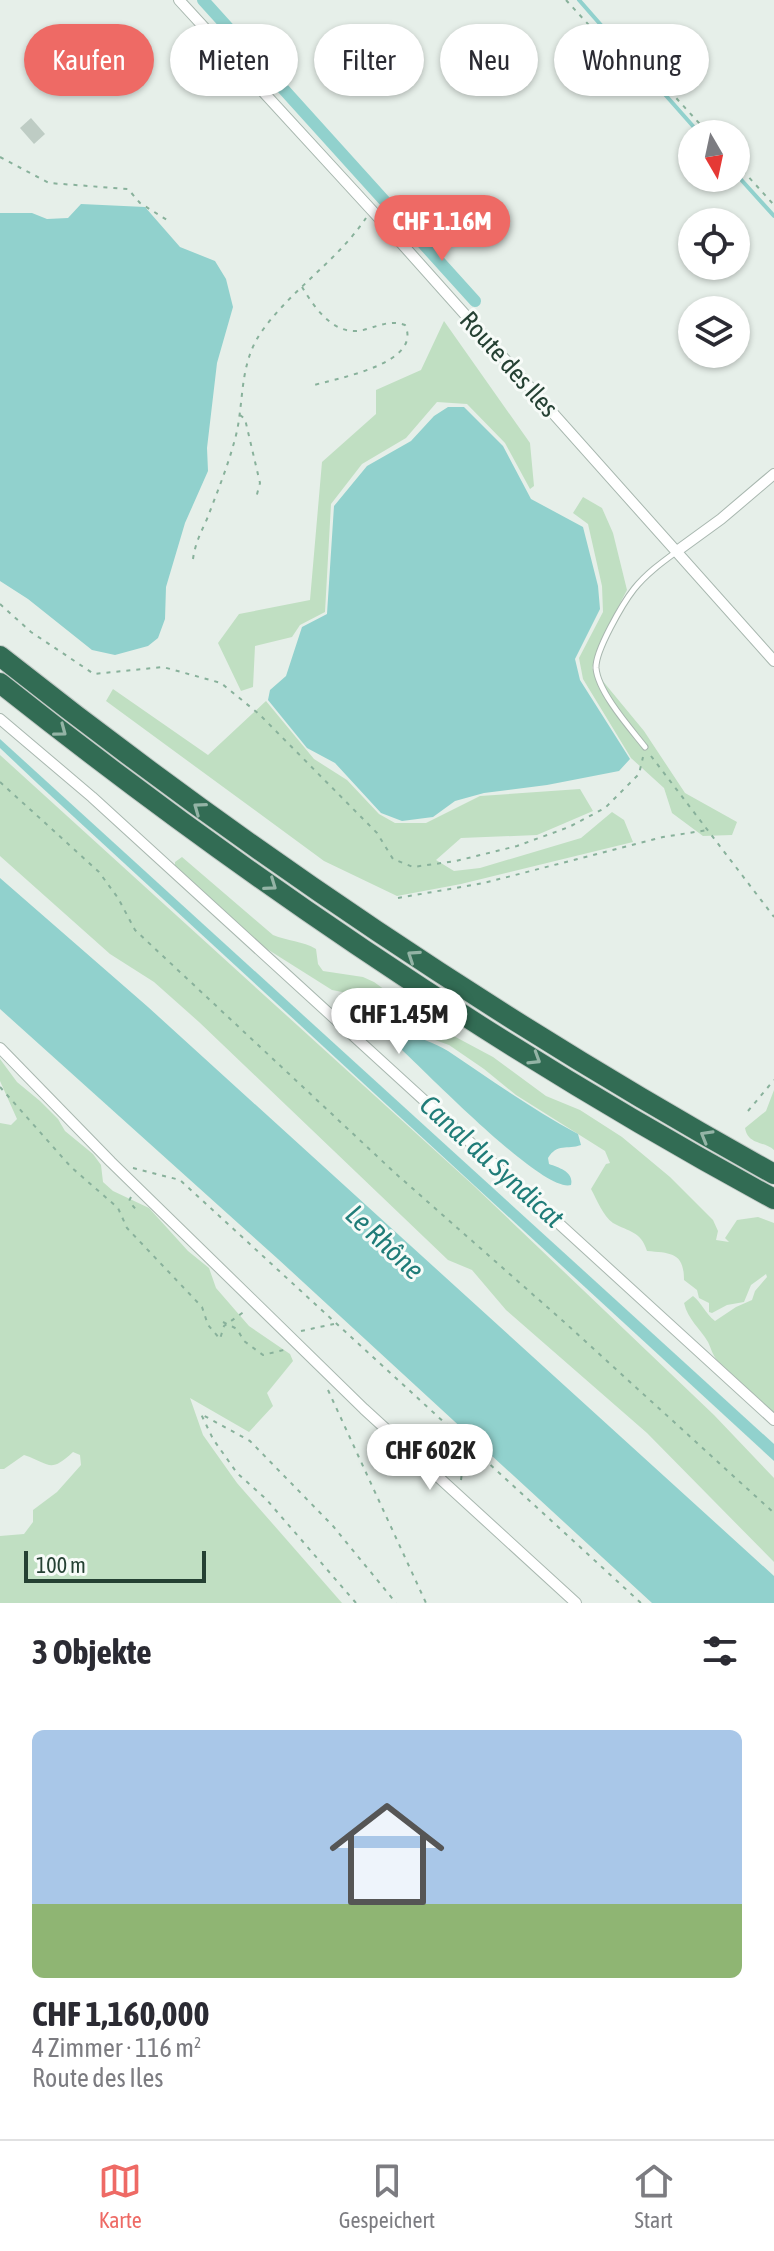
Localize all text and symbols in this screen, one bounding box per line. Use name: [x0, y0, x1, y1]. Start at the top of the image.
chip: Kaufen: [24, 24, 154, 96]
chip: Mieten: [170, 24, 298, 96]
chip: Filter: [314, 24, 424, 96]
chip: Neu: [440, 24, 538, 96]
chip: Wohnung: [554, 24, 709, 96]
north arrow: [678, 120, 750, 192]
map controls: [678, 120, 750, 368]
pin: CHF 1.16M: [350, 195, 534, 263]
text: CHF 1.16M: [392, 206, 492, 236]
button: locate: [678, 208, 750, 280]
button: layers: [678, 296, 750, 368]
street label: Route des Iles: [454, 305, 564, 423]
one-way arrow: [52, 722, 67, 736]
one-way arrow: [194, 803, 208, 818]
one-way arrow: [262, 875, 276, 890]
one-way arrow: [407, 951, 421, 966]
pin: CHF 1.45M: [307, 988, 491, 1056]
text: CHF 1.45M: [349, 999, 449, 1029]
one-way arrow: [526, 1049, 541, 1065]
water label: Canal du Syndicat: [414, 1088, 570, 1234]
one-way arrow: [700, 1130, 715, 1146]
water label: Le Rhône: [340, 1198, 430, 1286]
pin: CHF 602K: [347, 1424, 513, 1492]
text: CHF 602K: [385, 1435, 475, 1465]
scale bar: [24, 1547, 206, 1583]
text: 100 m: [36, 1552, 86, 1578]
icon: filters: [698, 1629, 742, 1673]
text: 3 Objekte: [32, 1632, 152, 1671]
icon: home: [315, 1782, 459, 1926]
text: CHF 1,160,000: [32, 1994, 209, 2033]
text: 4 Zimmer · 116 m²: [32, 2033, 201, 2063]
text: Route des Iles: [32, 2063, 163, 2093]
tab: Karte: [98, 2159, 142, 2233]
tab: Gespeichert: [339, 2159, 435, 2233]
tab: Start: [632, 2159, 676, 2233]

